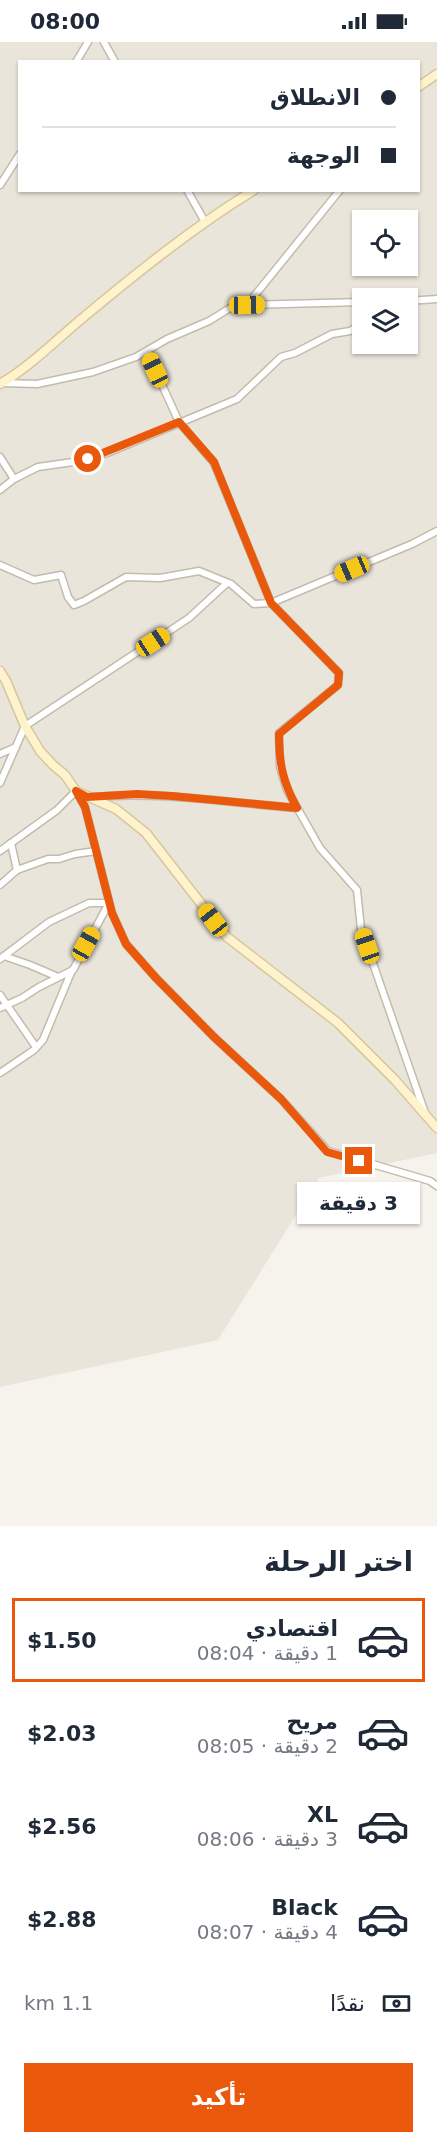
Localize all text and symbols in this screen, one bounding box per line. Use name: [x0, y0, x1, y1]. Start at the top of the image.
text: 08:00: [30, 9, 100, 34]
text: الانطلاق: [270, 85, 360, 110]
text: الوجهة: [287, 143, 360, 168]
map controls: [352, 210, 418, 354]
button: locate: [352, 210, 418, 276]
button: layers: [352, 288, 418, 354]
car: [229, 296, 265, 314]
car: [139, 350, 171, 390]
route start: [74, 445, 101, 472]
car: [332, 554, 372, 584]
car: [133, 625, 173, 659]
car: [195, 900, 231, 940]
car: [69, 924, 103, 964]
car: [353, 926, 381, 966]
route end: [345, 1147, 372, 1174]
callout: 3 دقيقة: [298, 1182, 421, 1224]
text: 3 دقيقة: [319, 1191, 398, 1215]
text: اختر الرحلة: [264, 1546, 413, 1577]
icon: car: [356, 1613, 410, 1667]
text: اقتصادي: [246, 1616, 338, 1641]
text: $1.50: [27, 1628, 97, 1653]
text: 1 دقيقة · 08:04: [197, 1641, 338, 1665]
icon: car: [356, 1706, 410, 1760]
text: مريح: [287, 1709, 338, 1734]
text: $2.03: [27, 1721, 97, 1746]
text: 2 دقيقة · 08:05: [197, 1734, 338, 1758]
icon: car: [356, 1799, 410, 1853]
text: XL: [307, 1802, 338, 1827]
text: $2.56: [27, 1814, 97, 1839]
text: 3 دقيقة · 08:06: [197, 1827, 338, 1851]
icon: car: [356, 1892, 410, 1946]
text: Black: [271, 1895, 338, 1920]
text: $2.88: [27, 1907, 97, 1932]
text: 4 دقيقة · 08:07: [197, 1920, 338, 1944]
icon: cash: [380, 1987, 413, 2020]
text: 1.1 km: [24, 1991, 93, 2015]
text: نقدًا: [330, 1991, 365, 2016]
button: تأكيد: [24, 2063, 413, 2132]

